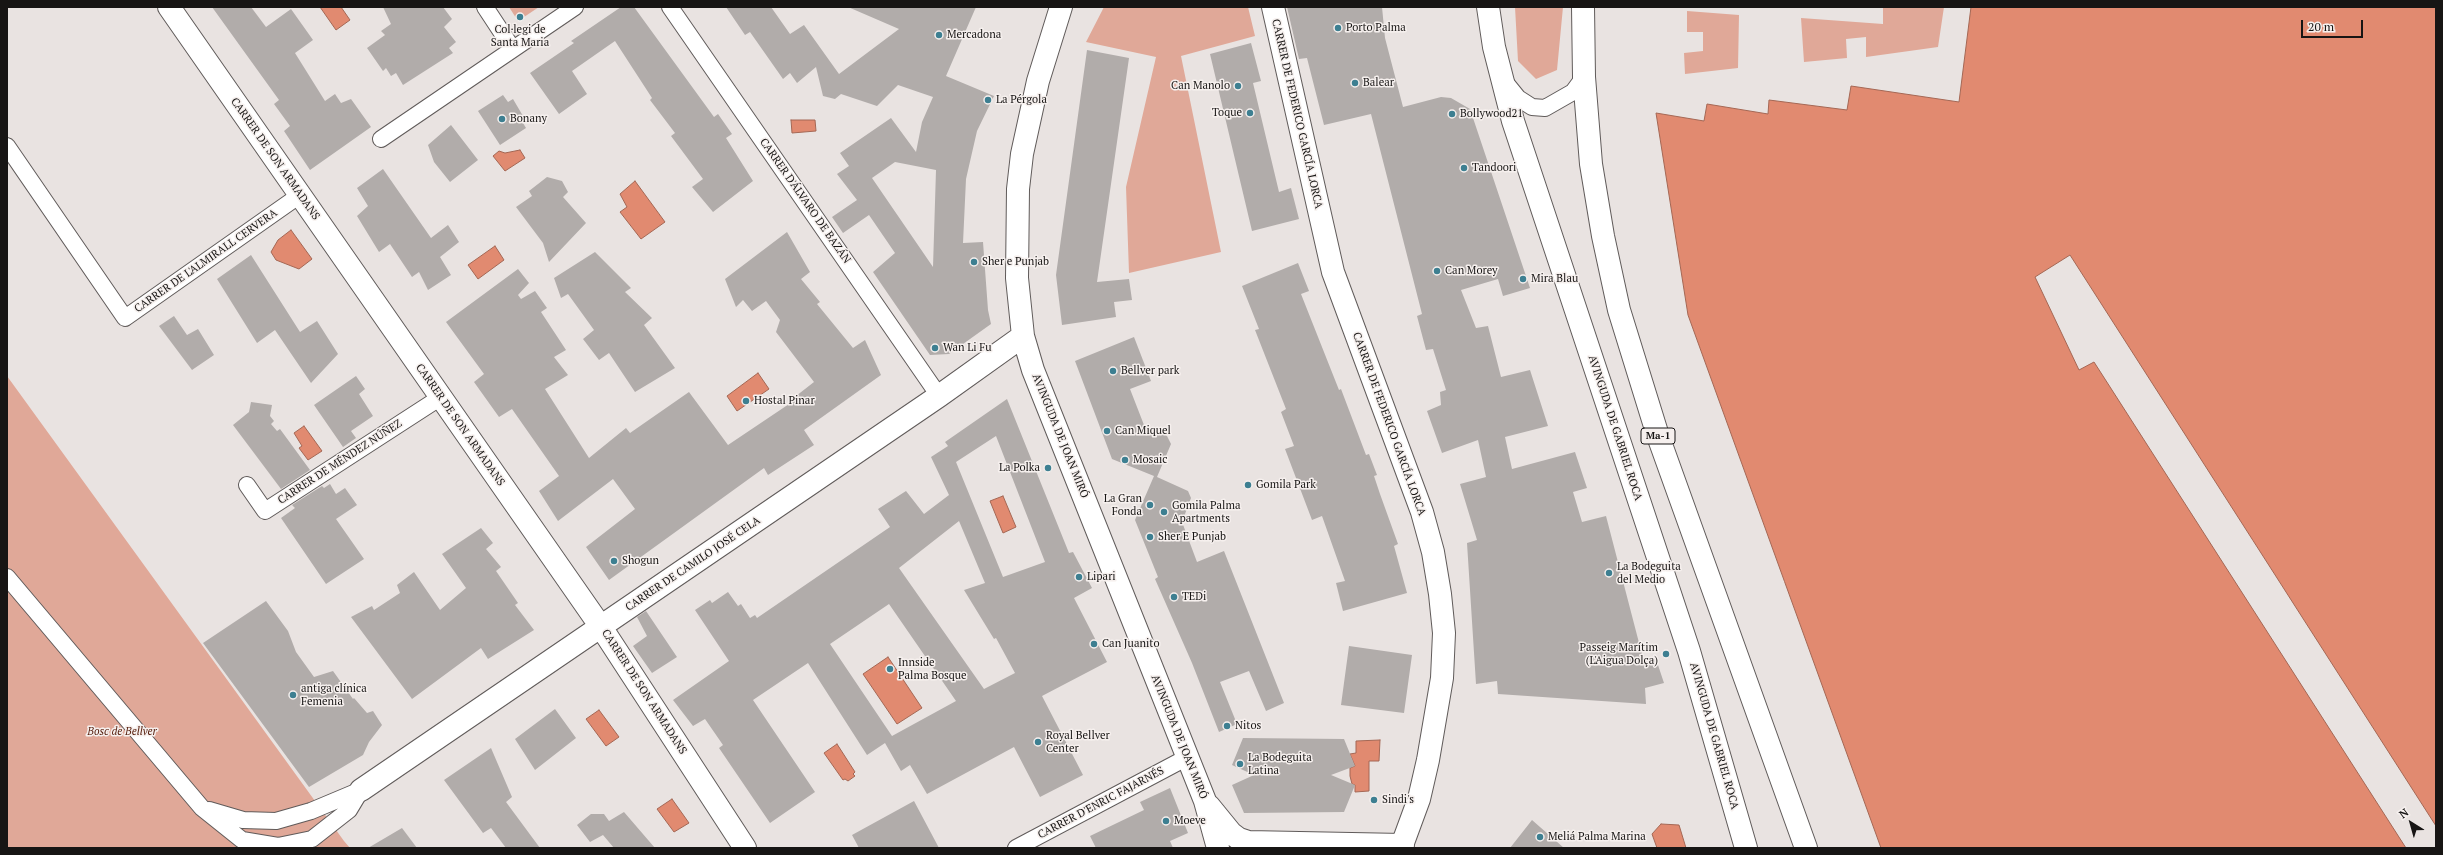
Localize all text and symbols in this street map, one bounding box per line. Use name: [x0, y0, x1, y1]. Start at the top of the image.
marker: Col·legi de Santa Maria: [515, 12, 525, 22]
scale bar: [2303, 12, 2365, 38]
street label: CARRER DE FEDERICO GARCÍA LORCA: [1269, 18, 1325, 210]
text: 20 m: [2308, 19, 2334, 34]
place label: Porto Palma: [1346, 21, 1406, 35]
place label: Col·legi de Santa Maria: [491, 23, 549, 49]
marker: Porto Palma: [1333, 23, 1343, 33]
place label: Mercadona: [947, 28, 1001, 42]
marker: Mercadona: [934, 30, 944, 40]
place label: Balear: [1363, 76, 1394, 90]
marker: Balear: [1350, 78, 1360, 88]
place label: Can Manolo: [1171, 79, 1230, 93]
marker: Can Manolo: [1233, 81, 1243, 91]
place label: La Pérgola: [996, 93, 1047, 107]
street label: CARRER DE SON ARMADANS: [228, 95, 322, 223]
marker: La Pérgola: [983, 95, 993, 105]
place label: Toque: [1212, 106, 1242, 120]
place label: Bollywood21: [1460, 107, 1523, 121]
marker: Toque: [1245, 108, 1255, 118]
marker: Bollywood21: [1447, 109, 1457, 119]
place label: Bonany: [510, 112, 547, 126]
marker: Bonany: [497, 114, 507, 124]
street label: CARRER D'ÁLVARO DE BAZÁN: [757, 136, 853, 266]
place label: Tandoori: [1472, 161, 1516, 175]
marker: Tandoori: [1459, 163, 1469, 173]
street label: CARRER DE L'ALMIRALL CERVERA: [132, 206, 280, 316]
place label: Sher e Punjab: [982, 255, 1049, 269]
marker: Sher e Punjab: [969, 257, 979, 267]
place label: Can Morey: [1445, 264, 1498, 278]
marker: Can Morey: [1432, 266, 1442, 276]
place label: Mira Blau: [1531, 272, 1578, 286]
marker: Mira Blau: [1518, 274, 1528, 284]
street label: CARRER DE FEDERICO GARCÍA LORCA: [1350, 331, 1428, 517]
place label: Wan Li Fu: [943, 341, 992, 355]
marker: Wan Li Fu: [930, 343, 940, 353]
street label: AVINGUDA DE GABRIEL ROCA: [1585, 354, 1645, 502]
street label: CARRER DE SON ARMADANS: [413, 361, 507, 489]
place label: Bellver park: [1121, 364, 1179, 378]
marker: Bellver park: [1108, 366, 1118, 376]
street label: AVINGUDA DE JOAN MIRÓ: [1029, 372, 1091, 500]
place label: Hostal Pinar: [754, 394, 815, 408]
marker: Hostal Pinar: [741, 396, 751, 406]
street label: CARRER DE MÉNDEZ NÚÑEZ: [275, 417, 405, 507]
place label: Can Miquel: [1115, 424, 1171, 438]
marker: Can Miquel: [1102, 426, 1112, 436]
road number: Ma-1: [1641, 428, 1675, 444]
place label: Mosaic: [1133, 453, 1167, 467]
marker: Mosaic: [1120, 455, 1130, 465]
place label: La Polka: [999, 461, 1040, 475]
marker: La Polka: [1043, 463, 1053, 473]
place label: Gomila Park: [1256, 478, 1316, 492]
marker: Gomila Park: [1243, 480, 1253, 490]
place label: La Gran Fonda: [1104, 492, 1142, 518]
place label: Gomila Palma Apartments: [1172, 499, 1240, 525]
marker: La Gran Fonda: [1145, 500, 1155, 510]
marker: Gomila Palma Apartments: [1159, 507, 1169, 517]
street label: CARRER DE CAMILO JOSÉ CELA: [623, 514, 763, 614]
place label: Sher E Punjab: [1158, 530, 1226, 544]
marker: Sher E Punjab: [1145, 532, 1155, 542]
place label: Shogun: [622, 554, 659, 568]
marker: Shogun: [609, 556, 619, 566]
place label: La Bodeguita del Medio: [1617, 560, 1681, 586]
marker: La Bodeguita del Medio: [1604, 568, 1614, 578]
place label: Lipari: [1087, 570, 1116, 584]
marker: Lipari: [1074, 572, 1084, 582]
place label: TEDi: [1182, 590, 1206, 604]
marker: TEDi: [1169, 592, 1179, 602]
street label: CARRER DE SON ARMADANS: [599, 627, 689, 757]
place label: Can Juanito: [1102, 637, 1159, 651]
marker: Can Juanito: [1089, 639, 1099, 649]
place label: Passeig Marítim (L'Aigua Dolça): [1580, 641, 1658, 667]
marker: Passeig Marítim (L'Aigua Dolça): [1661, 649, 1671, 659]
place label: Innside Palma Bosque: [898, 656, 967, 682]
street label: AVINGUDA DE GABRIEL ROCA: [1687, 661, 1741, 811]
marker: Innside Palma Bosque: [885, 664, 895, 674]
street label: AVINGUDA DE JOAN MIRÓ: [1148, 673, 1210, 801]
place label: antiga clínica Femenia: [301, 682, 367, 708]
marker: antiga clínica Femenia: [288, 690, 298, 700]
place label: Nitos: [1235, 719, 1261, 733]
marker: Nitos: [1222, 721, 1232, 731]
park label: Bosc de Bellver: [87, 725, 157, 739]
place label: Royal Bellver Center: [1046, 729, 1110, 755]
marker: Royal Bellver Center: [1033, 737, 1043, 747]
place label: La Bodeguita Latina: [1248, 751, 1312, 777]
marker: La Bodeguita Latina: [1235, 759, 1245, 769]
street label: CARRER D'ENRIC FAJARNÉS: [1036, 764, 1166, 842]
place label: Sindi's: [1382, 793, 1414, 807]
marker: Sindi's: [1369, 795, 1379, 805]
north arrow: [2391, 803, 2431, 843]
text: N: [2396, 805, 2411, 822]
place label: Moeve: [1174, 814, 1206, 828]
marker: Moeve: [1161, 816, 1171, 826]
place label: Meliá Palma Marina: [1548, 830, 1646, 844]
marker: Meliá Palma Marina: [1535, 832, 1545, 842]

